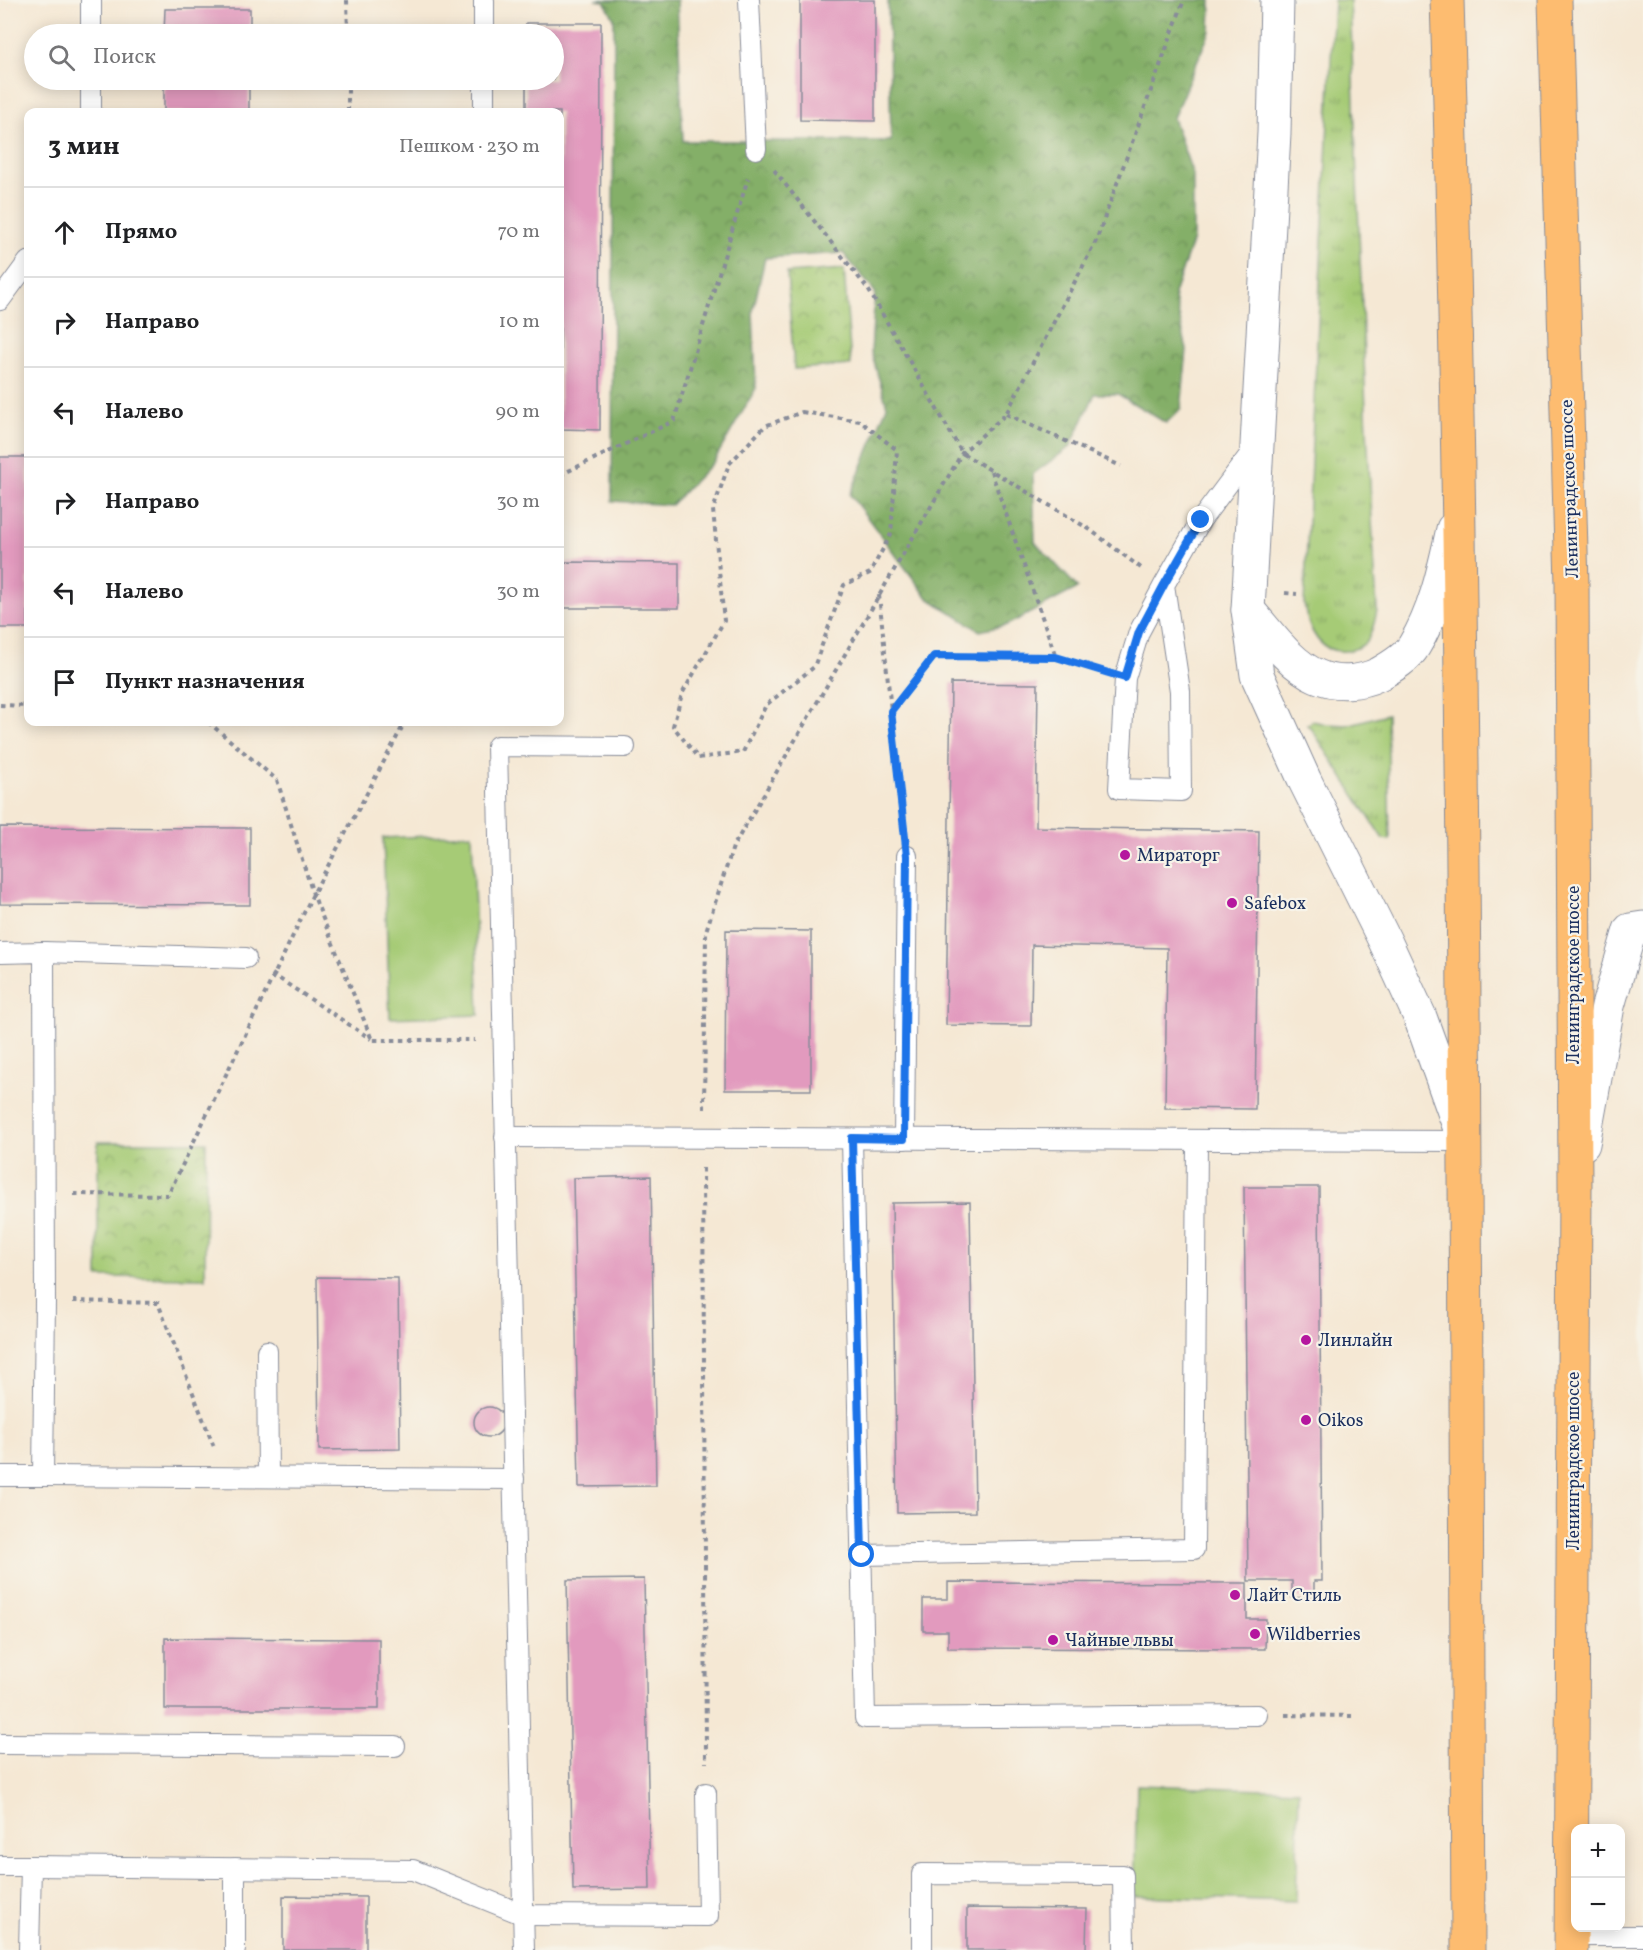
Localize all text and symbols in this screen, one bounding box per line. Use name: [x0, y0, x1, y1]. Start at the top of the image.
search box: [24, 24, 564, 90]
icon: search: [45, 41, 78, 74]
text: Поиск: [93, 42, 156, 73]
text: 3 мин: [48, 129, 120, 165]
text: Пешком · 230 m: [399, 133, 540, 161]
icon: ahead: [48, 216, 81, 249]
text: Прямо: [105, 217, 177, 248]
text: 70 m: [497, 218, 540, 246]
icon: right: [48, 306, 81, 339]
text: Направо: [105, 307, 199, 338]
text: 10 m: [499, 308, 540, 336]
icon: left: [48, 396, 81, 429]
text: Налево: [105, 397, 184, 428]
text: 90 m: [496, 398, 540, 426]
street label: Ленинградское шоссе: [1555, 399, 1586, 579]
icon: right: [48, 486, 81, 519]
text: Направо: [105, 487, 199, 518]
text: 30 m: [496, 488, 540, 516]
route end: [1187, 506, 1213, 532]
icon: left: [48, 576, 81, 609]
text: Налево: [105, 577, 184, 608]
text: 30 m: [496, 578, 540, 606]
icon: arrive: [48, 666, 81, 699]
text: Пункт назначения: [105, 667, 305, 698]
place label: Мираторг: [1137, 844, 1220, 869]
marker: Мираторг: [1118, 848, 1132, 862]
street label: Ленинградское шоссе: [1562, 885, 1587, 1065]
place label: Safebox: [1244, 892, 1306, 917]
marker: Safebox: [1225, 896, 1239, 910]
place label: Линлайн: [1318, 1329, 1393, 1354]
marker: Линлайн: [1299, 1333, 1313, 1347]
street label: Ленинградское шоссе: [1562, 1371, 1587, 1551]
place label: Oikos: [1318, 1409, 1363, 1434]
marker: Oikos: [1299, 1413, 1313, 1427]
route start: [848, 1541, 874, 1567]
place label: Лайт Стиль: [1247, 1584, 1342, 1609]
marker: Лайт Стиль: [1228, 1588, 1242, 1602]
place label: Wildberries: [1267, 1623, 1361, 1648]
marker: Wildberries: [1248, 1627, 1262, 1641]
place label: Чайные львы: [1065, 1629, 1174, 1654]
marker: Чайные львы: [1046, 1633, 1060, 1647]
map controls: [1571, 1824, 1625, 1932]
button: +: [1571, 1824, 1625, 1878]
button: −: [1571, 1878, 1625, 1932]

